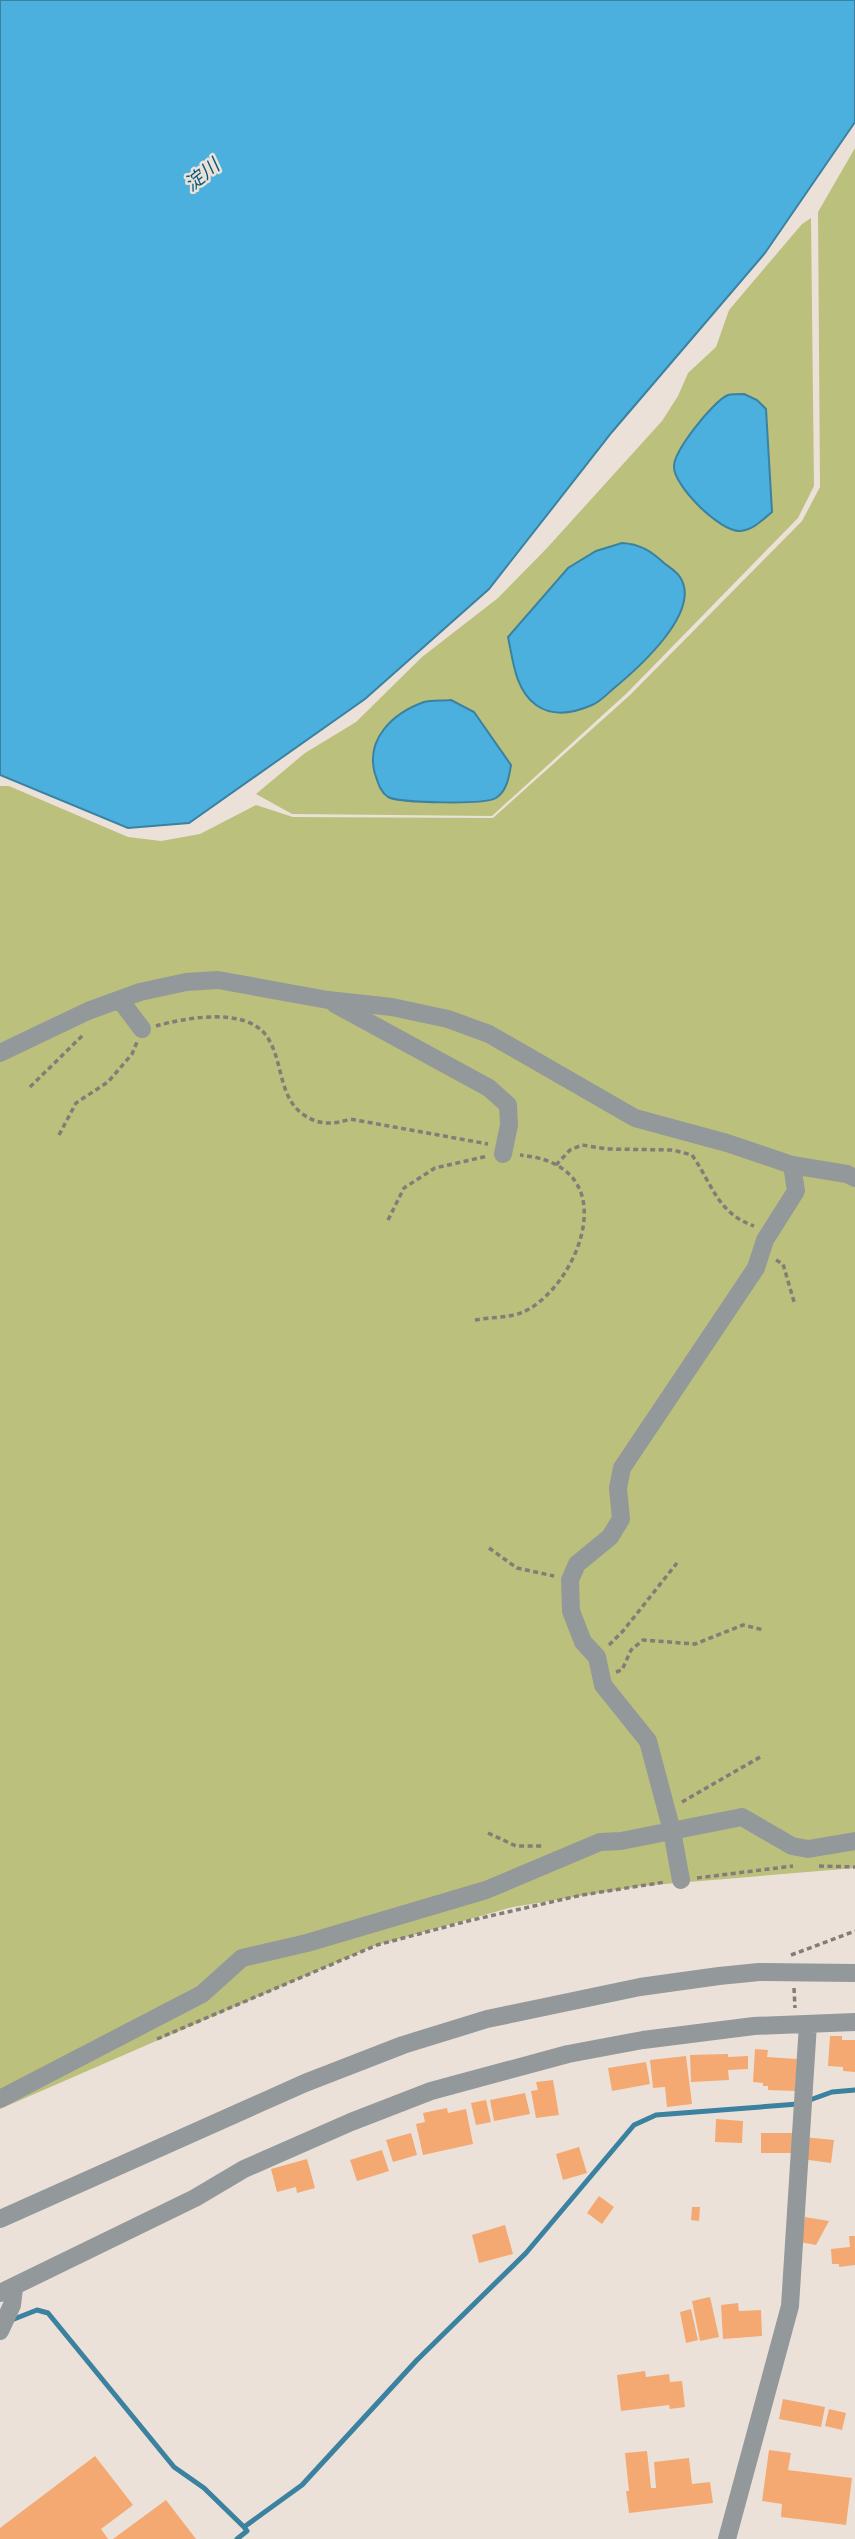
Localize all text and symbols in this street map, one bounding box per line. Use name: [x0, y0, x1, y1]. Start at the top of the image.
water label: 淀川: [180, 153, 226, 196]

